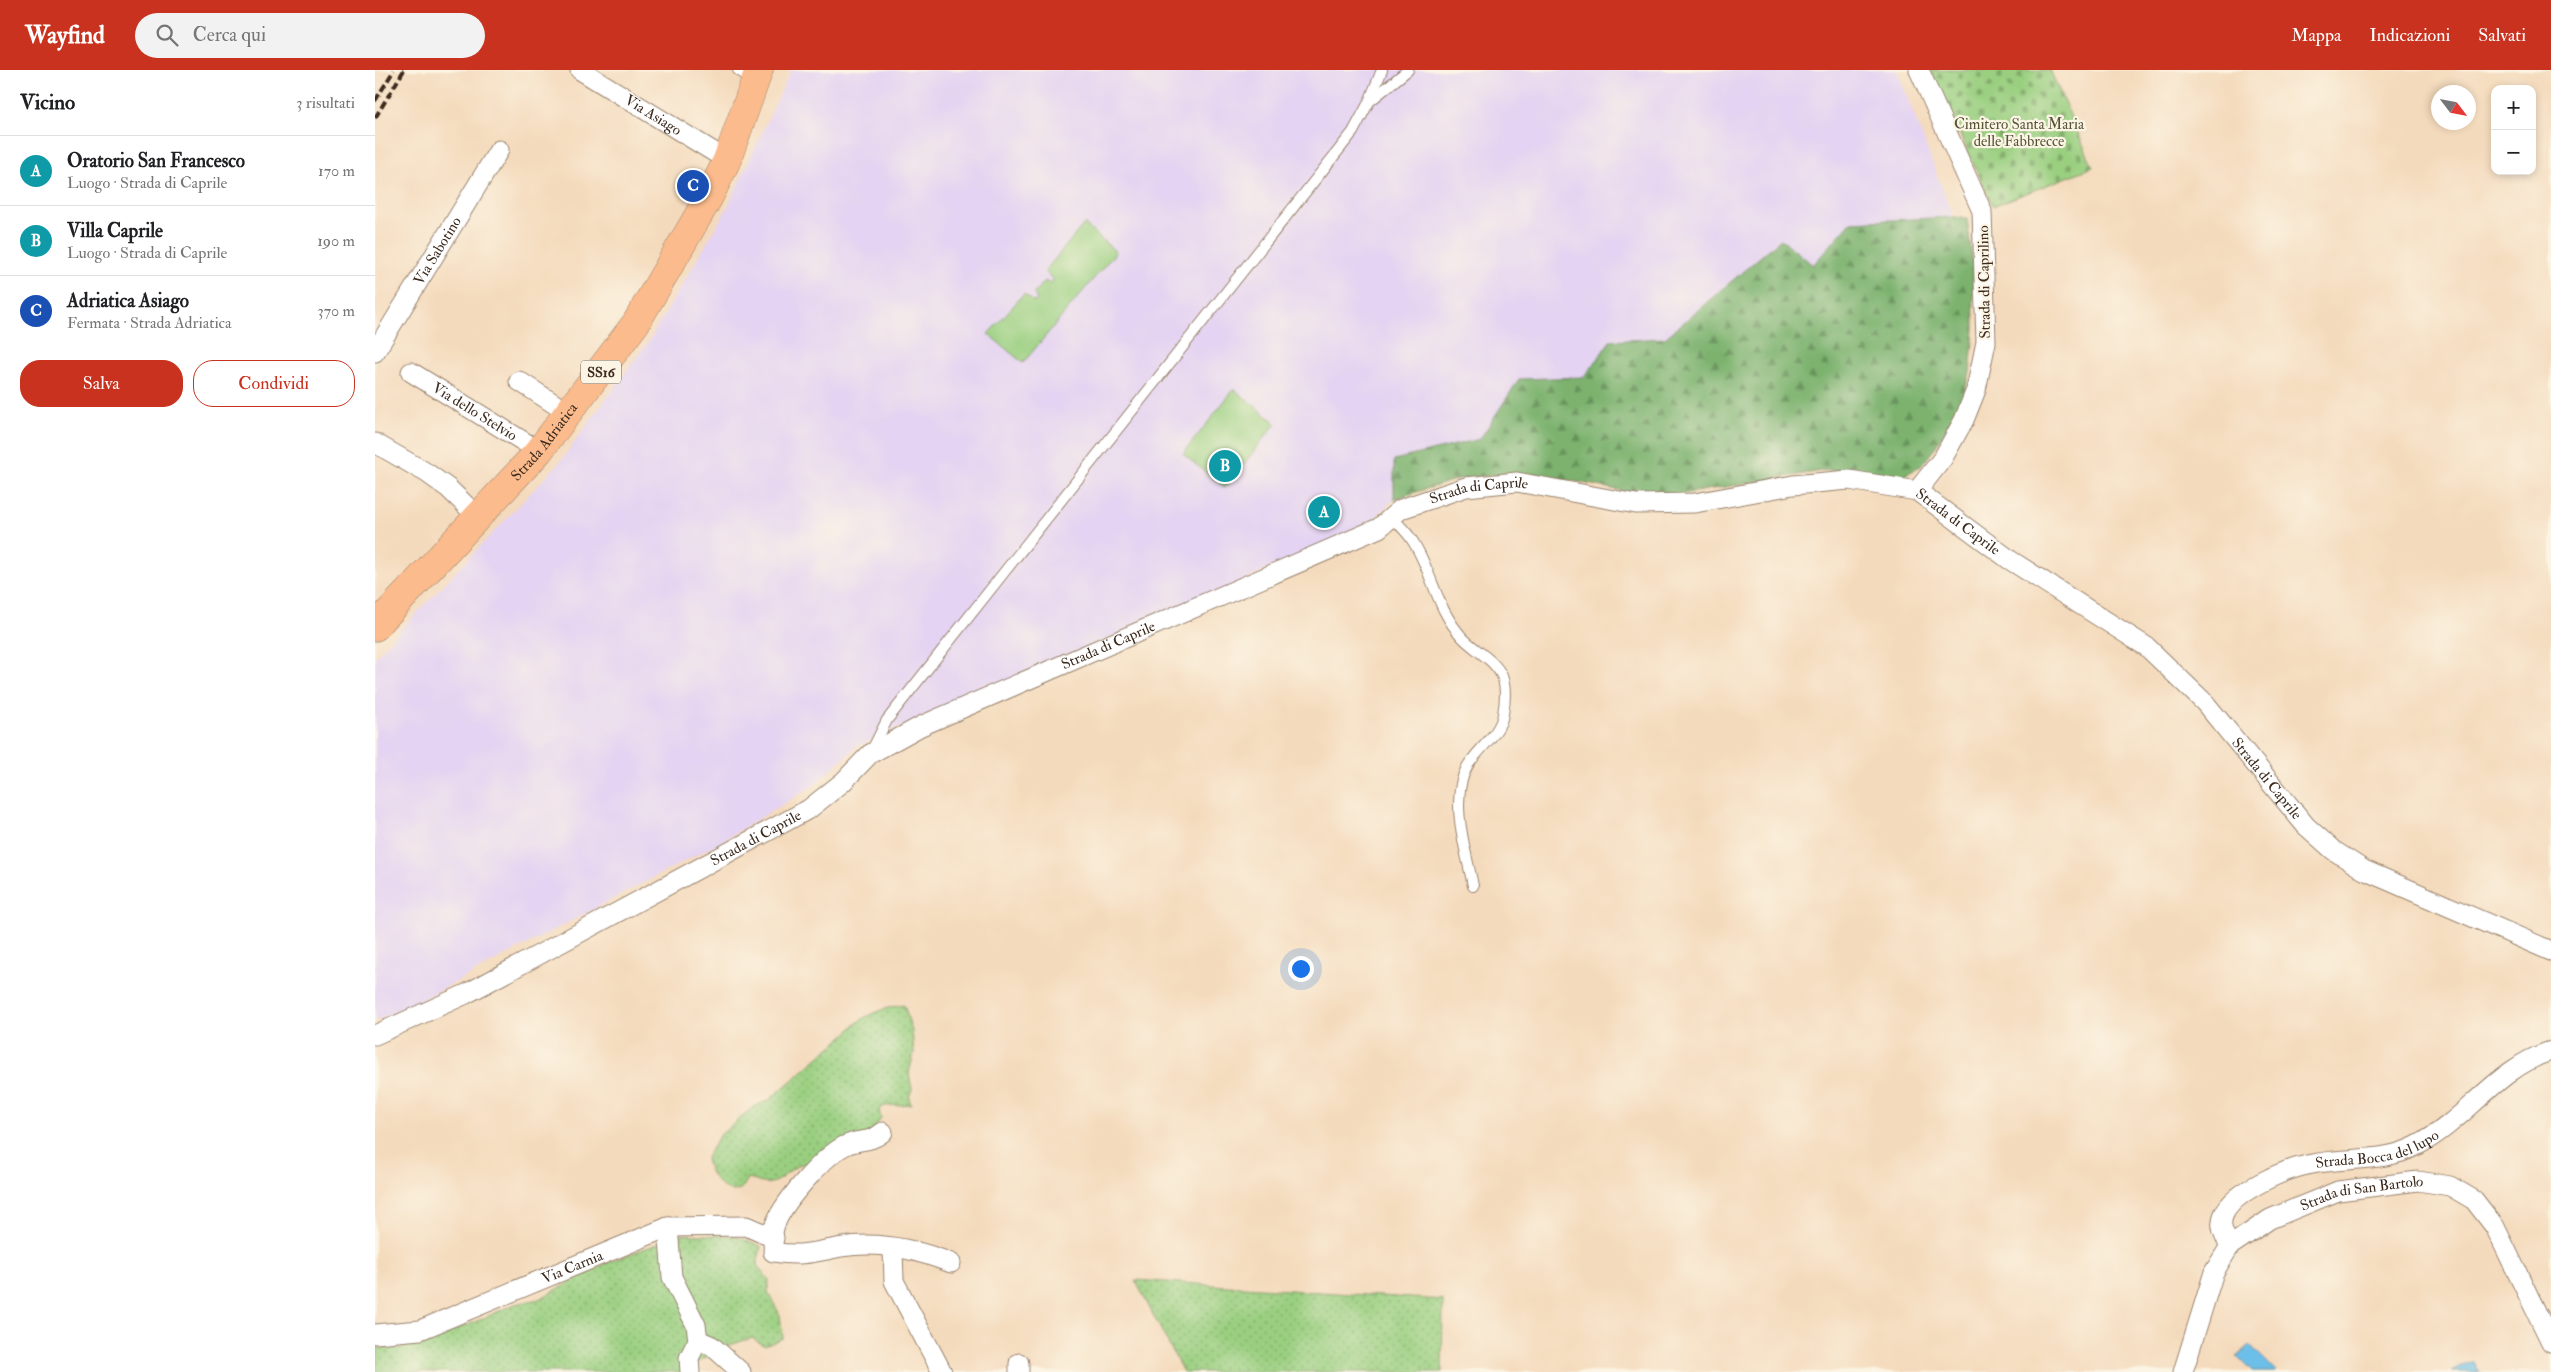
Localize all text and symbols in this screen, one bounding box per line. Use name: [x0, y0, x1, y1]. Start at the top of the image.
search box: [135, 13, 485, 58]
text: Wayfind: [25, 20, 105, 51]
icon: search: [153, 21, 181, 49]
text: Cerca qui: [193, 23, 266, 47]
text: Mappa: [2291, 24, 2341, 47]
text: Indicazioni: [2369, 24, 2450, 47]
text: Salvati: [2478, 24, 2526, 47]
north arrow: [2431, 85, 2476, 130]
map controls: [2491, 85, 2536, 175]
button: +: [2491, 85, 2536, 130]
text: Vicino: [20, 89, 75, 116]
street label: Via Asiago: [621, 91, 685, 140]
text: 3 risultati: [296, 93, 355, 113]
park label: Cimitero Santa Maria delle Fabbrecce: [1954, 115, 2085, 151]
button: −: [2491, 130, 2536, 175]
text: Oratorio San Francesco: [67, 149, 245, 173]
text: A: [31, 161, 41, 181]
text: 170 m: [318, 161, 355, 181]
pin: C: [677, 167, 709, 205]
text: Luogo · Strada di Caprile: [67, 173, 227, 193]
street label: Via Sabotino: [409, 213, 466, 289]
text: Villa Caprile: [67, 219, 163, 243]
street label: Strada di Caprilino: [1974, 225, 1996, 339]
text: B: [31, 231, 41, 251]
text: 190 m: [317, 231, 355, 251]
text: Luogo · Strada di Caprile: [67, 243, 227, 263]
text: Adriatica Asiago: [67, 289, 189, 313]
text: C: [30, 301, 42, 321]
text: 370 m: [318, 301, 355, 321]
text: Fermata · Strada Adriatica: [67, 313, 232, 333]
button: Salva: [20, 360, 183, 407]
button: Condividi: [193, 360, 355, 407]
road number: SS16: [581, 360, 621, 384]
street label: Via dello Stelvio: [429, 378, 521, 445]
street label: Strada Adriatica: [507, 399, 583, 485]
pin: B: [1209, 447, 1241, 485]
street label: Strada di Caprile: [1427, 473, 1530, 509]
street label: Strada di Caprile: [1912, 484, 2004, 560]
pin: A: [1308, 493, 1340, 531]
street label: Strada di Caprile: [1058, 617, 1158, 674]
street label: Strada di Caprile: [2227, 734, 2306, 824]
street label: Strada di Caprile: [707, 806, 805, 870]
your location: [1288, 956, 1314, 982]
street label: Strada Bocca del lupo: [2314, 1126, 2443, 1173]
street label: Strada di San Bartolo: [2297, 1172, 2425, 1216]
street label: Via Carnia: [539, 1246, 607, 1288]

